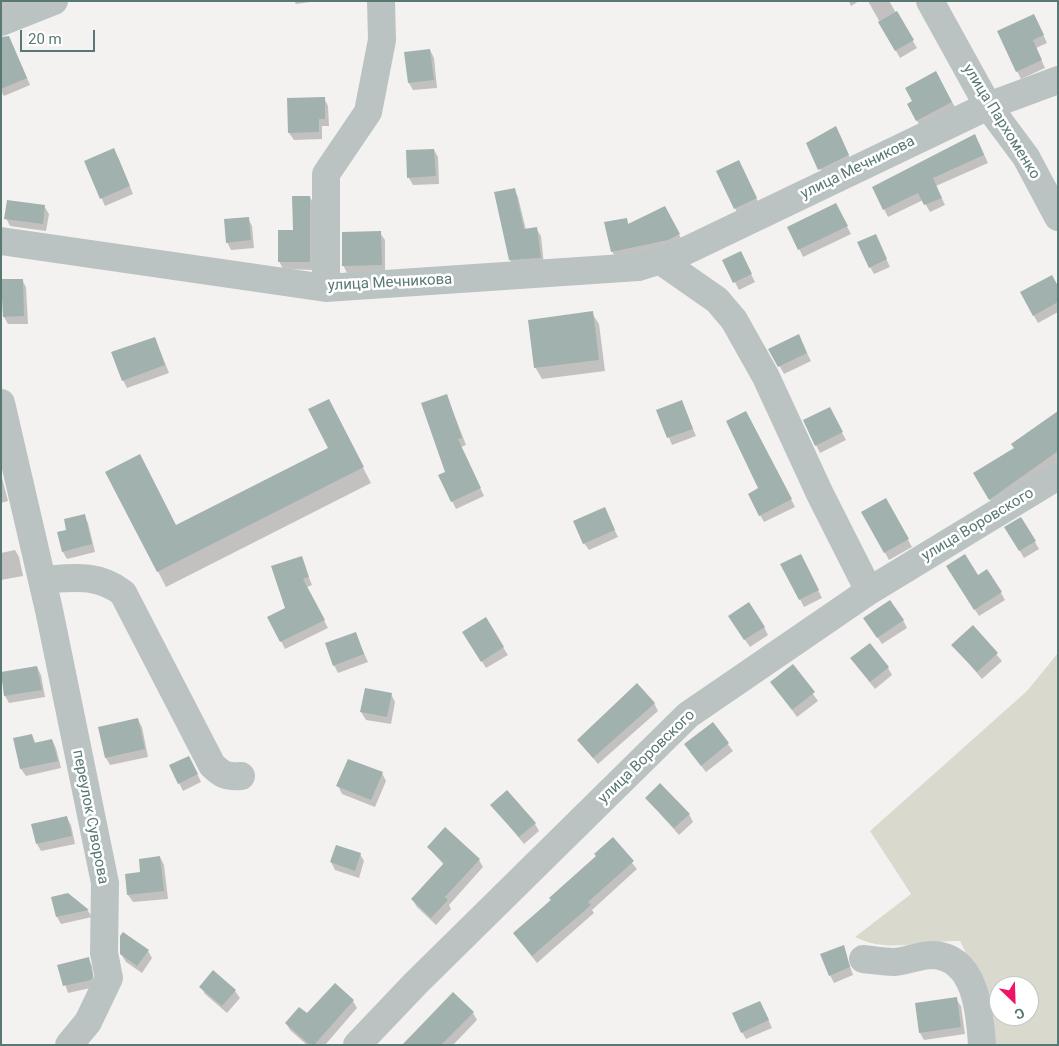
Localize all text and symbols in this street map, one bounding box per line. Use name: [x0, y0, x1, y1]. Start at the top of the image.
scale bar: [22, 20, 98, 52]
text: 20 m: [28, 30, 62, 48]
street label: улица Пархоменко: [958, 61, 1044, 183]
street label: улица Мечникова: [798, 133, 918, 203]
street label: улица Мечникова: [327, 271, 453, 295]
street label: улица Воровского: [919, 484, 1037, 566]
street label: улица Воровского: [595, 706, 699, 808]
street label: переулок Суворова: [68, 748, 112, 886]
north arrow: [989, 976, 1039, 1026]
text: С: [1012, 1005, 1027, 1023]

